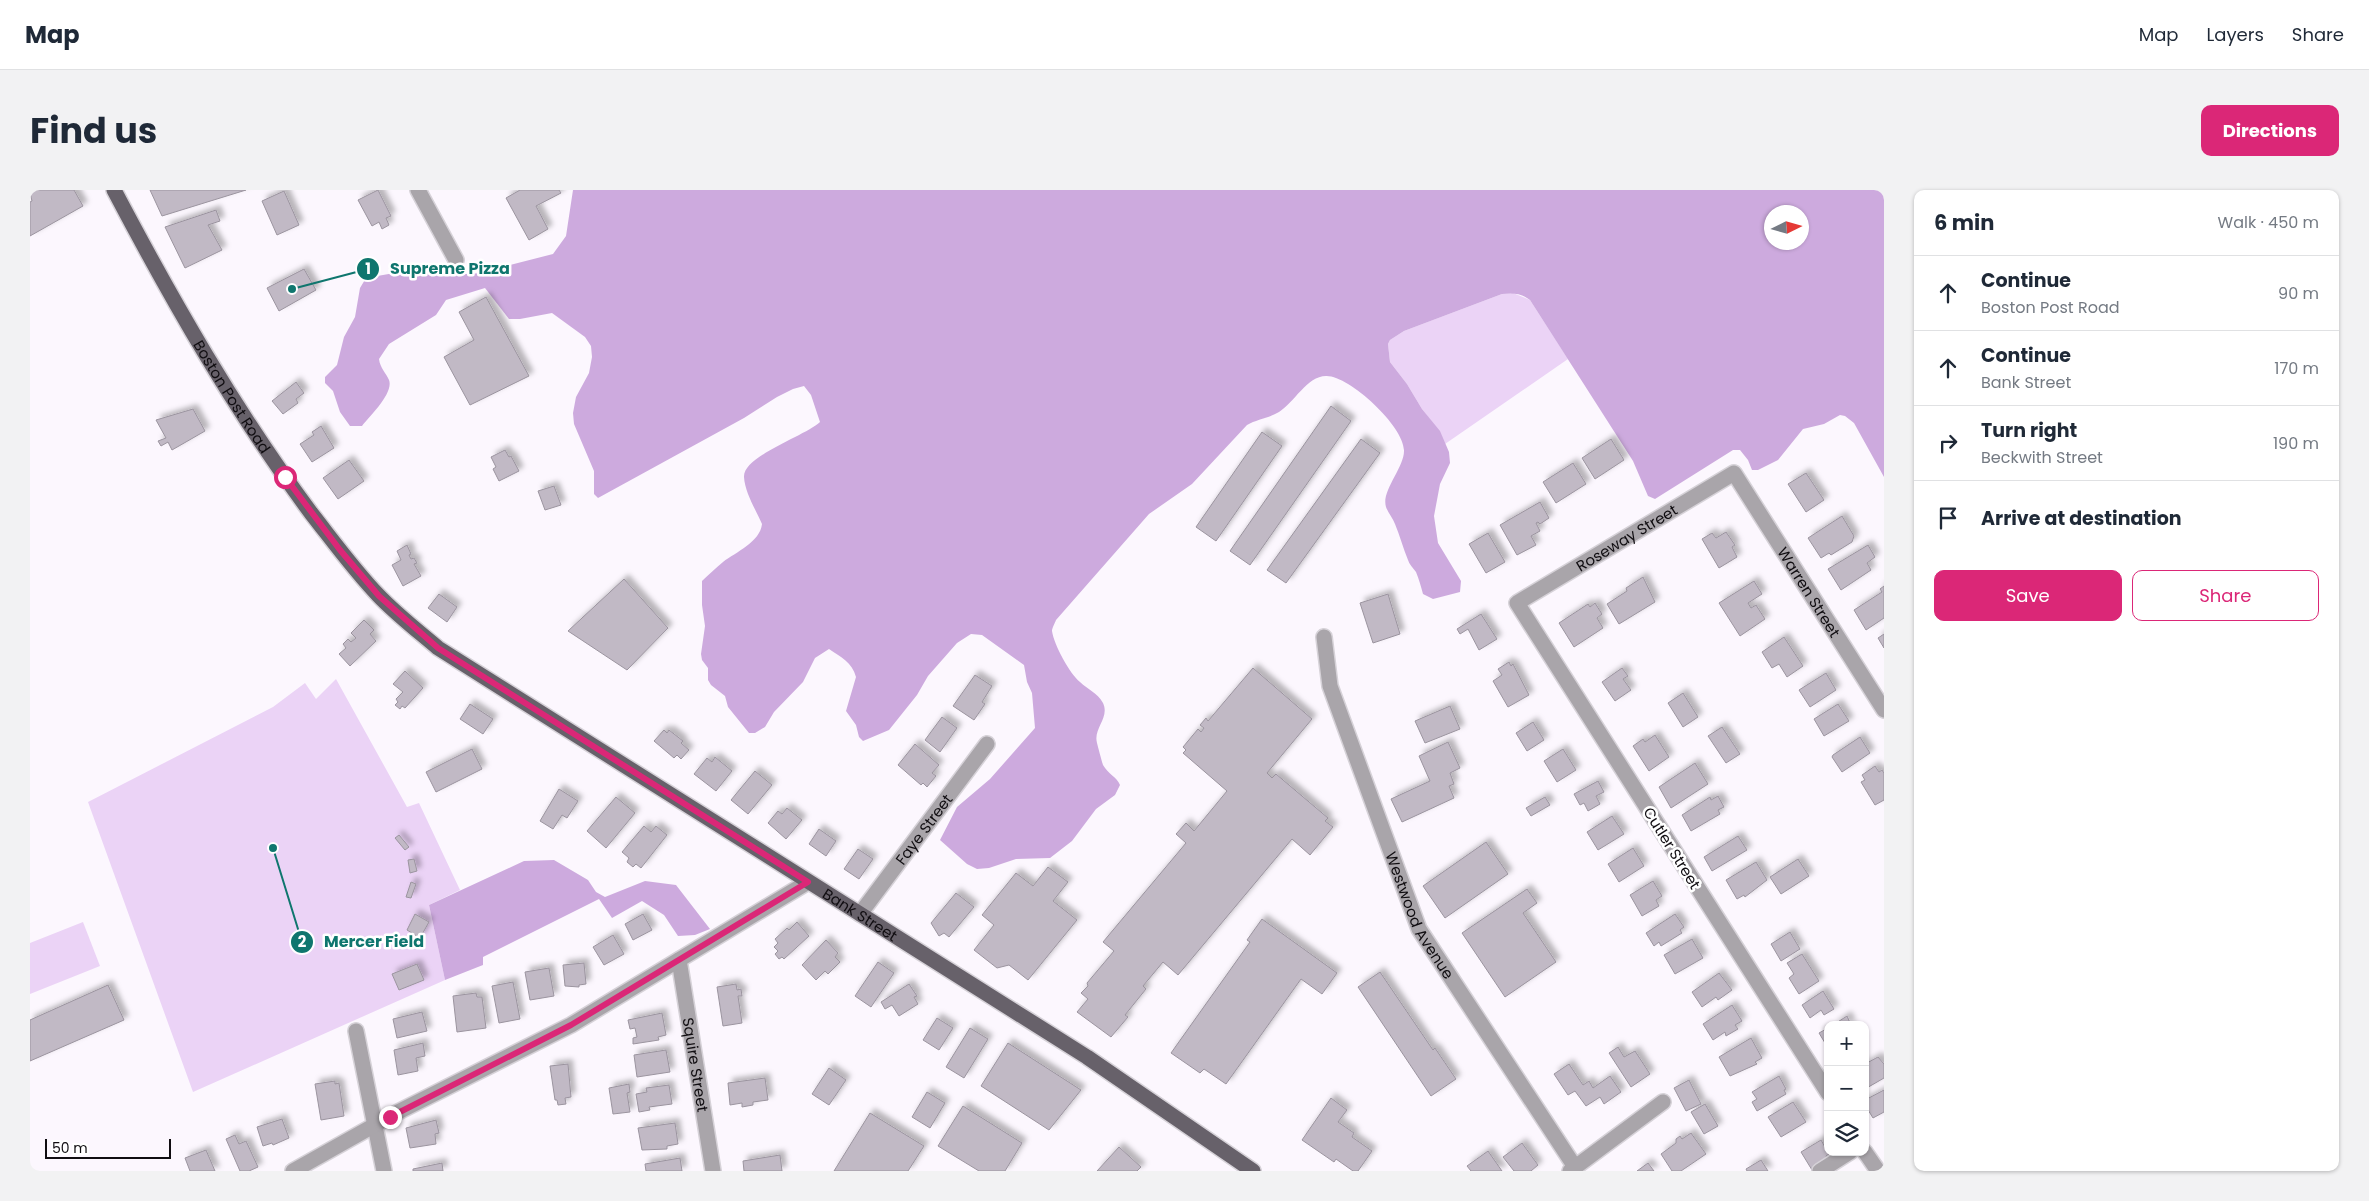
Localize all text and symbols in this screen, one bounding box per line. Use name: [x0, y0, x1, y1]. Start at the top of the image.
text: Map: [25, 18, 80, 51]
text: Map: [2139, 22, 2179, 47]
text: Layers: [2207, 22, 2264, 47]
text: Share: [2292, 22, 2344, 47]
button: Directions: [2201, 105, 2339, 156]
text: Find us: [30, 106, 157, 155]
north arrow: [1764, 205, 1809, 250]
text: 6 min: [1934, 208, 1994, 237]
text: Walk · 450 m: [2218, 211, 2319, 234]
callout: Supreme Pizza: [355, 253, 520, 284]
text: Supreme Pizza: [390, 257, 510, 280]
text: 1: [365, 258, 371, 279]
text: Continue: [1981, 267, 2071, 294]
icon: ahead: [1934, 279, 1962, 307]
text: 90 m: [2278, 282, 2319, 305]
text: Boston Post Road: [1981, 296, 2120, 319]
street label: Boston Post Road: [189, 336, 276, 457]
text: Continue: [1981, 342, 2071, 369]
icon: ahead: [1934, 354, 1962, 382]
text: 170 m: [2274, 357, 2319, 380]
text: Bank Street: [1981, 371, 2071, 394]
text: Turn right: [1981, 417, 2077, 444]
icon: right: [1934, 429, 1962, 457]
text: 190 m: [2273, 432, 2319, 455]
text: Beckwith Street: [1981, 446, 2103, 469]
route start: [274, 466, 297, 489]
street label: Roseway Street: [1572, 499, 1681, 576]
icon: arrive: [1934, 504, 1962, 532]
text: Arrive at destination: [1981, 505, 2182, 532]
street label: Warren Street: [1773, 543, 1846, 641]
button: Save: [1934, 570, 2122, 621]
button: Share: [2132, 570, 2319, 621]
street label: Faye Street: [890, 789, 957, 869]
street label: Cutler Street: [1638, 803, 1706, 893]
street label: Westwood Avenue: [1381, 849, 1459, 983]
street label: Bank Street: [819, 883, 902, 946]
callout: Mercer Field: [289, 926, 434, 957]
text: Mercer Field: [324, 930, 424, 953]
text: 2: [298, 931, 307, 952]
street label: Squire Street: [678, 1016, 714, 1113]
map controls: [1824, 1021, 1869, 1156]
button: +: [1824, 1021, 1869, 1066]
button: −: [1824, 1066, 1869, 1111]
route end: [379, 1106, 402, 1129]
button: layers: [1824, 1111, 1869, 1156]
scale bar: [45, 1136, 171, 1159]
text: 50 m: [52, 1138, 88, 1158]

